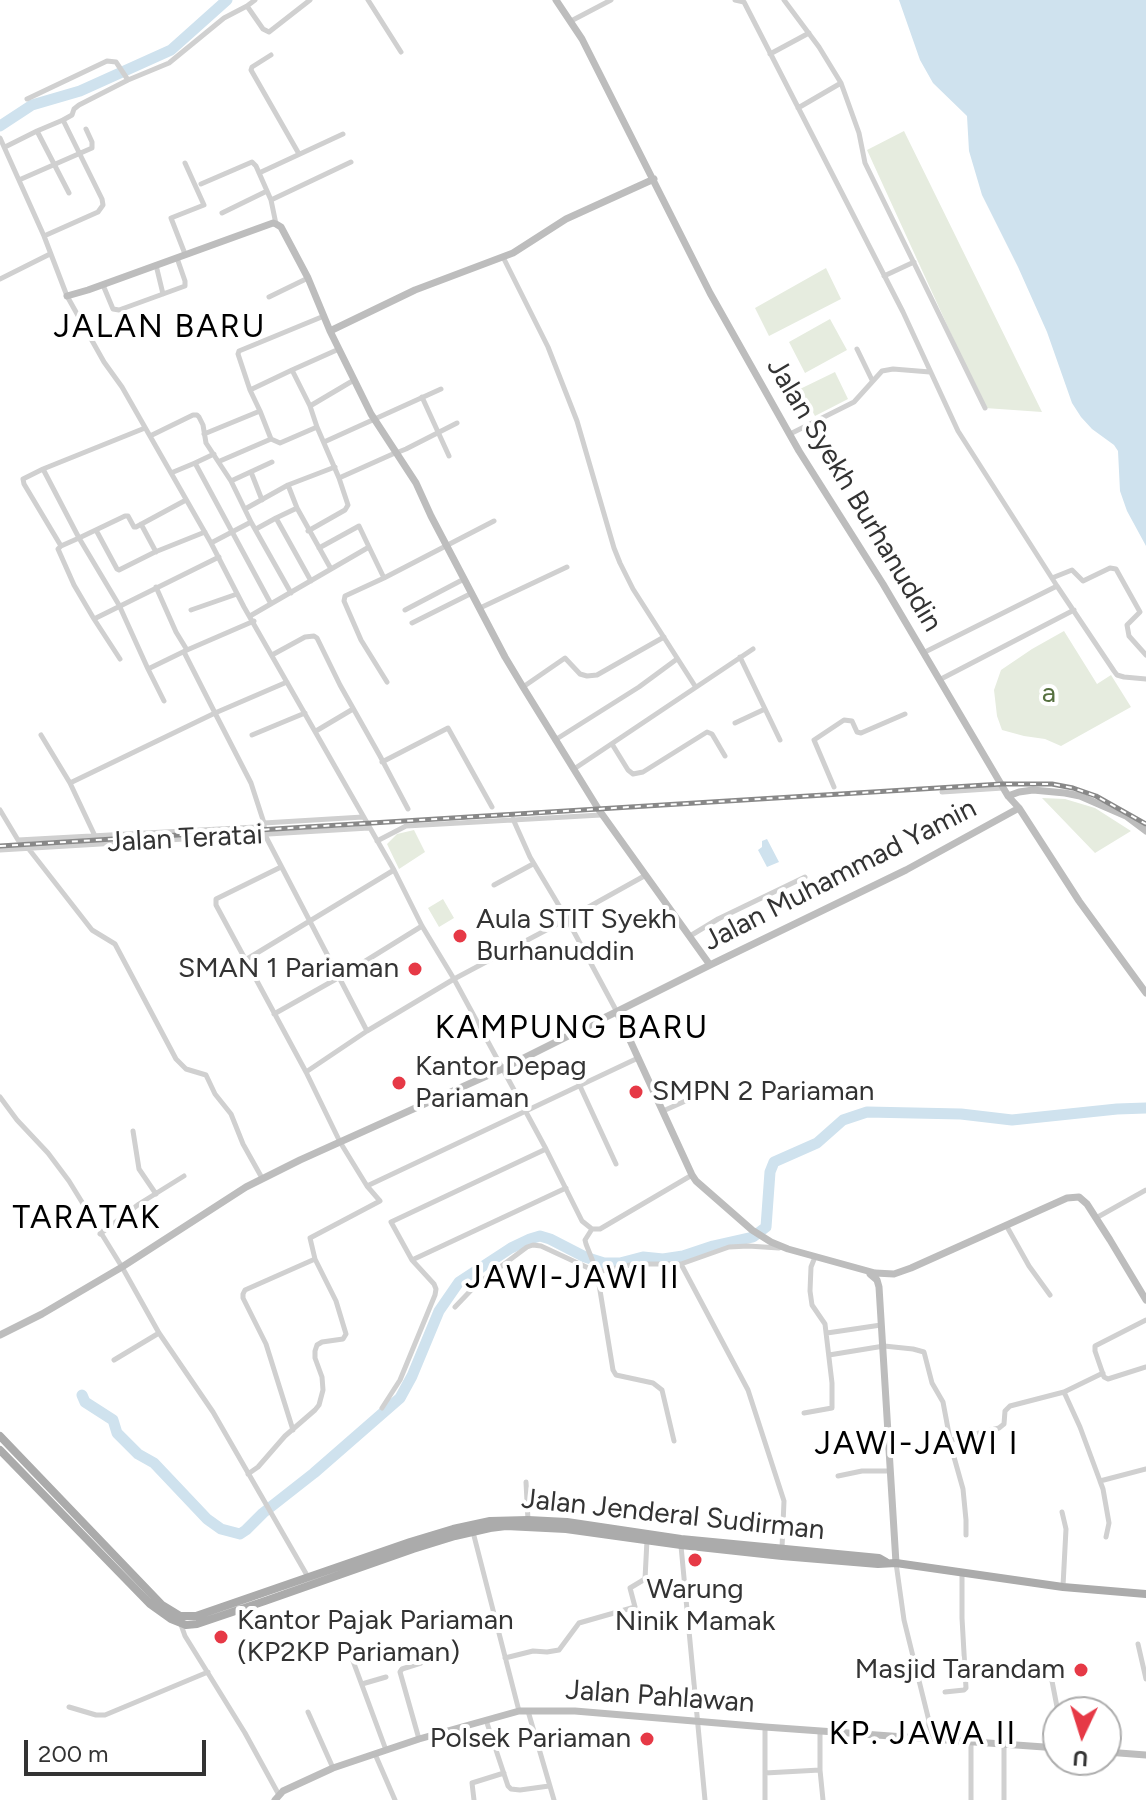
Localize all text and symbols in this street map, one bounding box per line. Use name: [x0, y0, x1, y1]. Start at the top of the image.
district label: JALAN BARU: [54, 309, 266, 347]
street label: Jalan Syekh Burhanuddin: [759, 352, 949, 638]
park label: a: [1042, 677, 1056, 711]
street label: Jalan Muhammad Yamin: [698, 792, 982, 958]
street label: Jalan Teratai: [106, 818, 264, 860]
place label: Aula STIT Syekh Burhanuddin: [476, 903, 677, 969]
marker: Aula STIT Syekh Burhanuddin: [451, 927, 469, 945]
place label: SMAN 1 Pariaman: [178, 952, 399, 986]
marker: SMAN 1 Pariaman: [406, 960, 424, 978]
district label: KAMPUNG BARU: [435, 1010, 709, 1048]
place label: Kantor Depag Pariaman: [415, 1050, 587, 1116]
marker: Kantor Depag Pariaman: [390, 1074, 408, 1092]
place label: SMPN 2 Pariaman: [652, 1075, 874, 1109]
marker: SMPN 2 Pariaman: [627, 1083, 645, 1101]
district label: TARATAK: [12, 1200, 162, 1238]
district label: JAWI-JAWI II: [465, 1260, 681, 1298]
district label: JAWI-JAWI I: [815, 1426, 1019, 1464]
street label: Jalan Jenderal Sudirman: [520, 1482, 826, 1548]
marker: Warung Ninik Mamak: [686, 1551, 704, 1569]
place label: Warung Ninik Mamak: [615, 1573, 775, 1639]
place label: Kantor Pajak Pariaman (KP2KP Pariaman): [237, 1604, 514, 1670]
marker: Kantor Pajak Pariaman (KP2KP Pariaman): [212, 1628, 230, 1646]
place label: Masjid Tarandam: [855, 1653, 1065, 1687]
marker: Masjid Tarandam: [1072, 1661, 1090, 1679]
street label: Jalan Pahlawan: [564, 1674, 756, 1720]
north arrow: [1042, 1696, 1122, 1776]
district label: KP. JAWA II: [829, 1716, 1017, 1754]
place label: Polsek Pariaman: [430, 1722, 631, 1756]
scale bar: [28, 1724, 210, 1774]
marker: Polsek Pariaman: [638, 1730, 656, 1748]
text: 200 m: [38, 1739, 109, 1768]
text: U: [1072, 1744, 1089, 1772]

